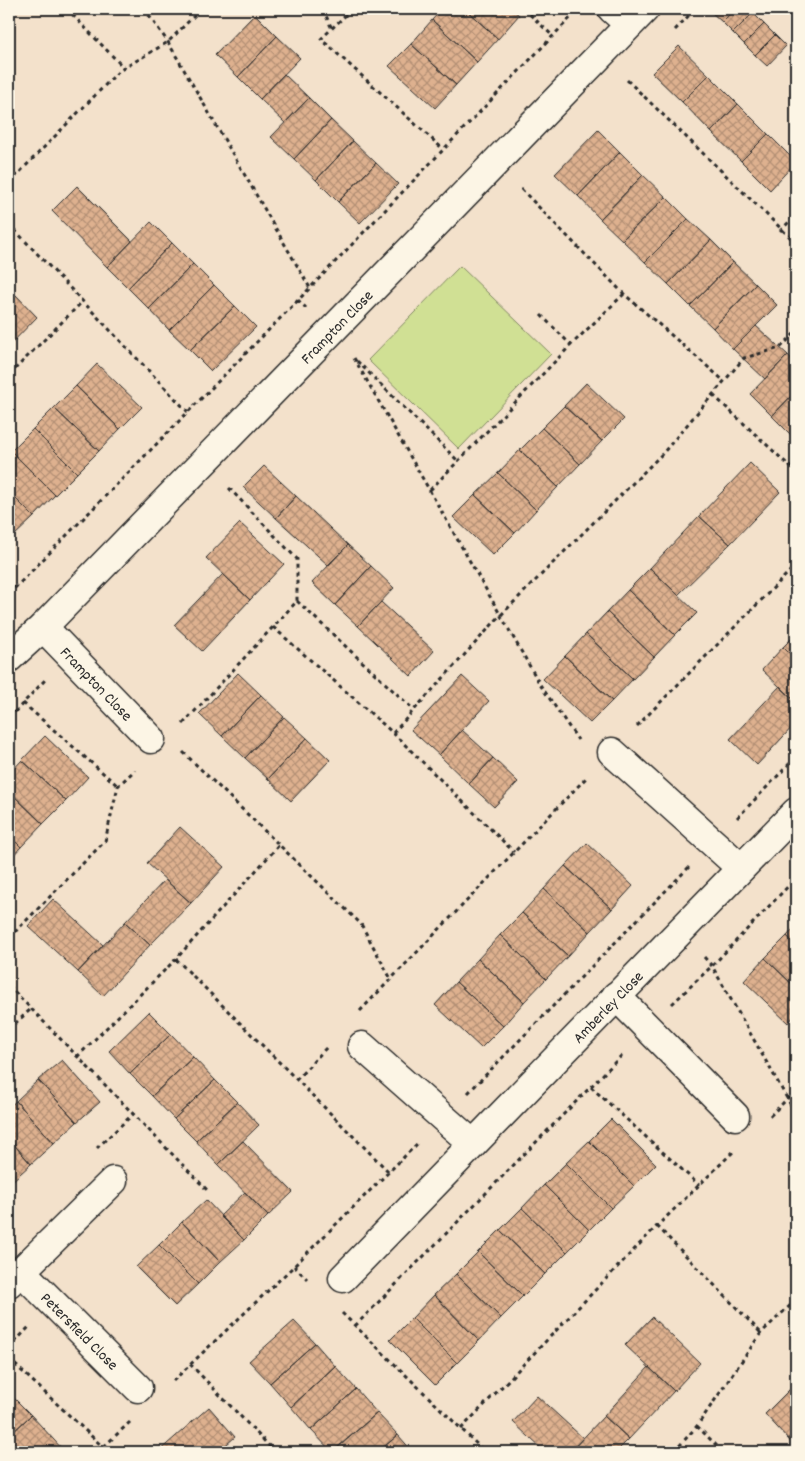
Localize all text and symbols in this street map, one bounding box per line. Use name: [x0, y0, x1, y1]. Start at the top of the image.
street label: Frampton Close: [296, 286, 379, 370]
street label: Frampton Close: [54, 642, 137, 727]
street label: Amberley Close: [568, 967, 650, 1049]
street label: Petersfield Close: [34, 1288, 123, 1376]

